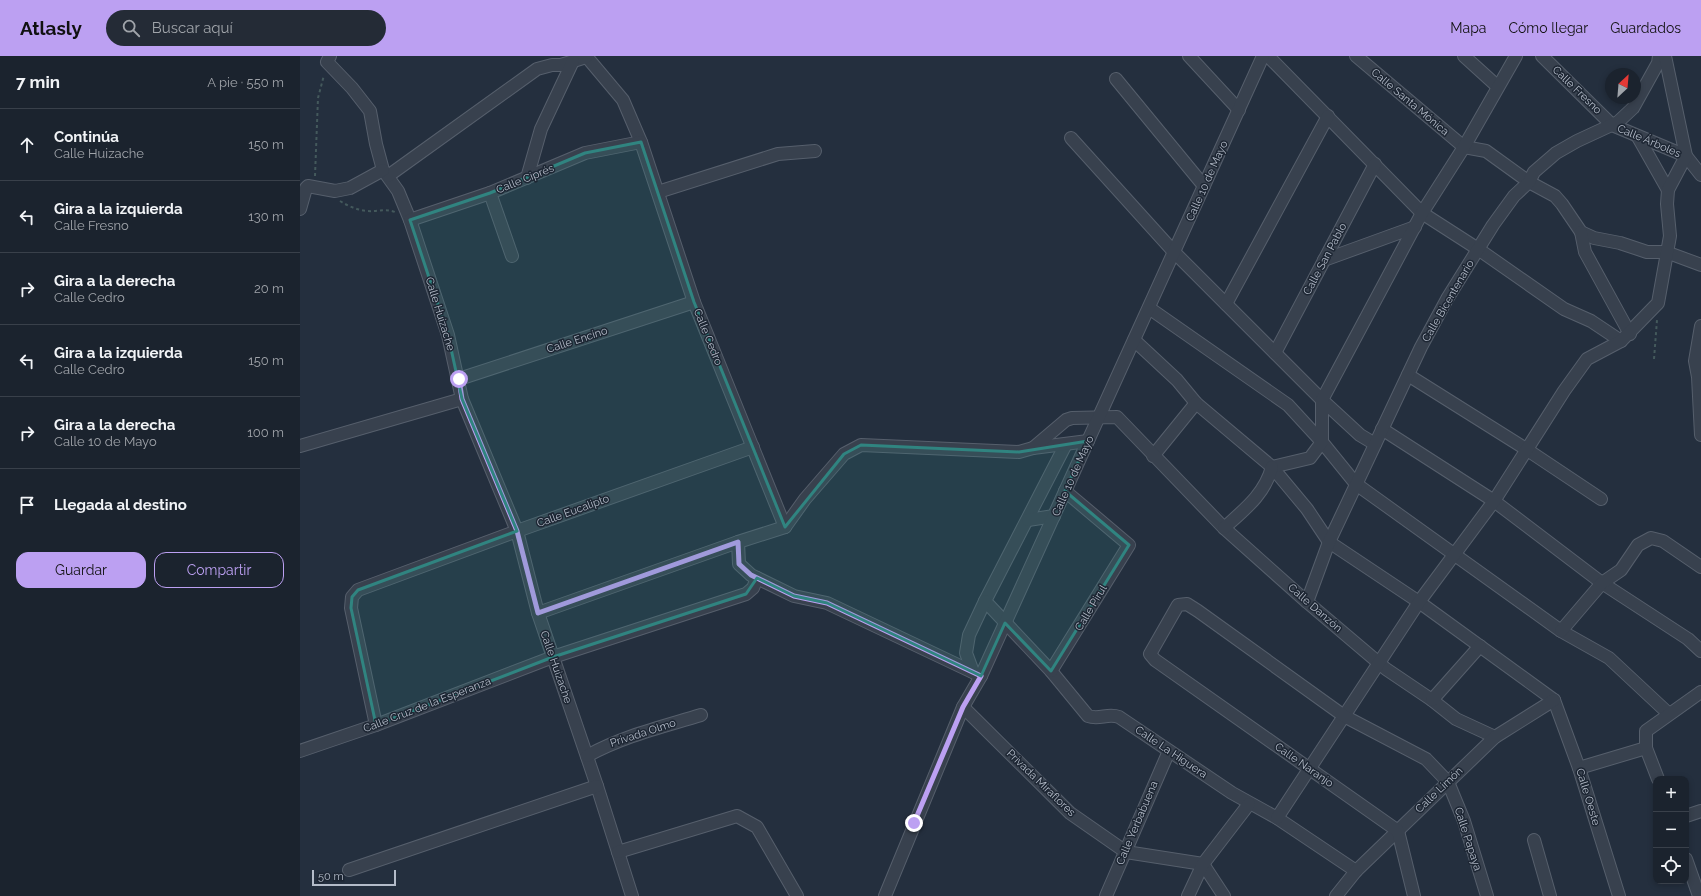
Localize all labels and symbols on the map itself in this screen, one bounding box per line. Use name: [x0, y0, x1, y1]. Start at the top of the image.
street label: Calle Fresno: [1550, 63, 1605, 117]
street label: Calle Santa Mónica: [1369, 66, 1451, 138]
north arrow: [1605, 68, 1641, 104]
street label: Calle Árboles: [1615, 121, 1683, 160]
street label: Calle 10 de Mayo: [1183, 138, 1231, 223]
street label: Calle Ciprés: [494, 162, 556, 196]
street label: Calle San Pablo: [1301, 220, 1350, 297]
street label: Calle Bicentenario: [1419, 257, 1477, 344]
street label: Calle Huizache: [423, 276, 458, 353]
street label: Calle Cedro: [691, 307, 725, 368]
street label: Calle Encino: [545, 324, 610, 356]
route start: [450, 370, 468, 388]
street label: Calle 10 de Mayo: [1049, 433, 1097, 518]
street label: Calle Eucalipto: [535, 492, 611, 530]
street label: Calle Danzón: [1285, 581, 1345, 635]
street label: Calle Pirul: [1072, 583, 1110, 633]
street label: Calle Huizache: [537, 629, 575, 706]
street label: Calle Cruz de la Esperanza: [361, 675, 493, 735]
street label: Privada Olmo: [608, 716, 678, 750]
street label: Calle La Higuera: [1132, 723, 1210, 781]
street label: Calle Naranjo: [1272, 740, 1336, 790]
street label: Privada Miraflores: [1004, 747, 1078, 819]
street label: Calle Limón: [1413, 764, 1465, 816]
street label: Calle Oeste: [1573, 767, 1603, 828]
street label: Calle Yerbabuena: [1113, 779, 1161, 867]
street label: Calle Papaya: [1452, 806, 1484, 872]
route end: [905, 814, 923, 832]
scale bar: [312, 868, 396, 887]

